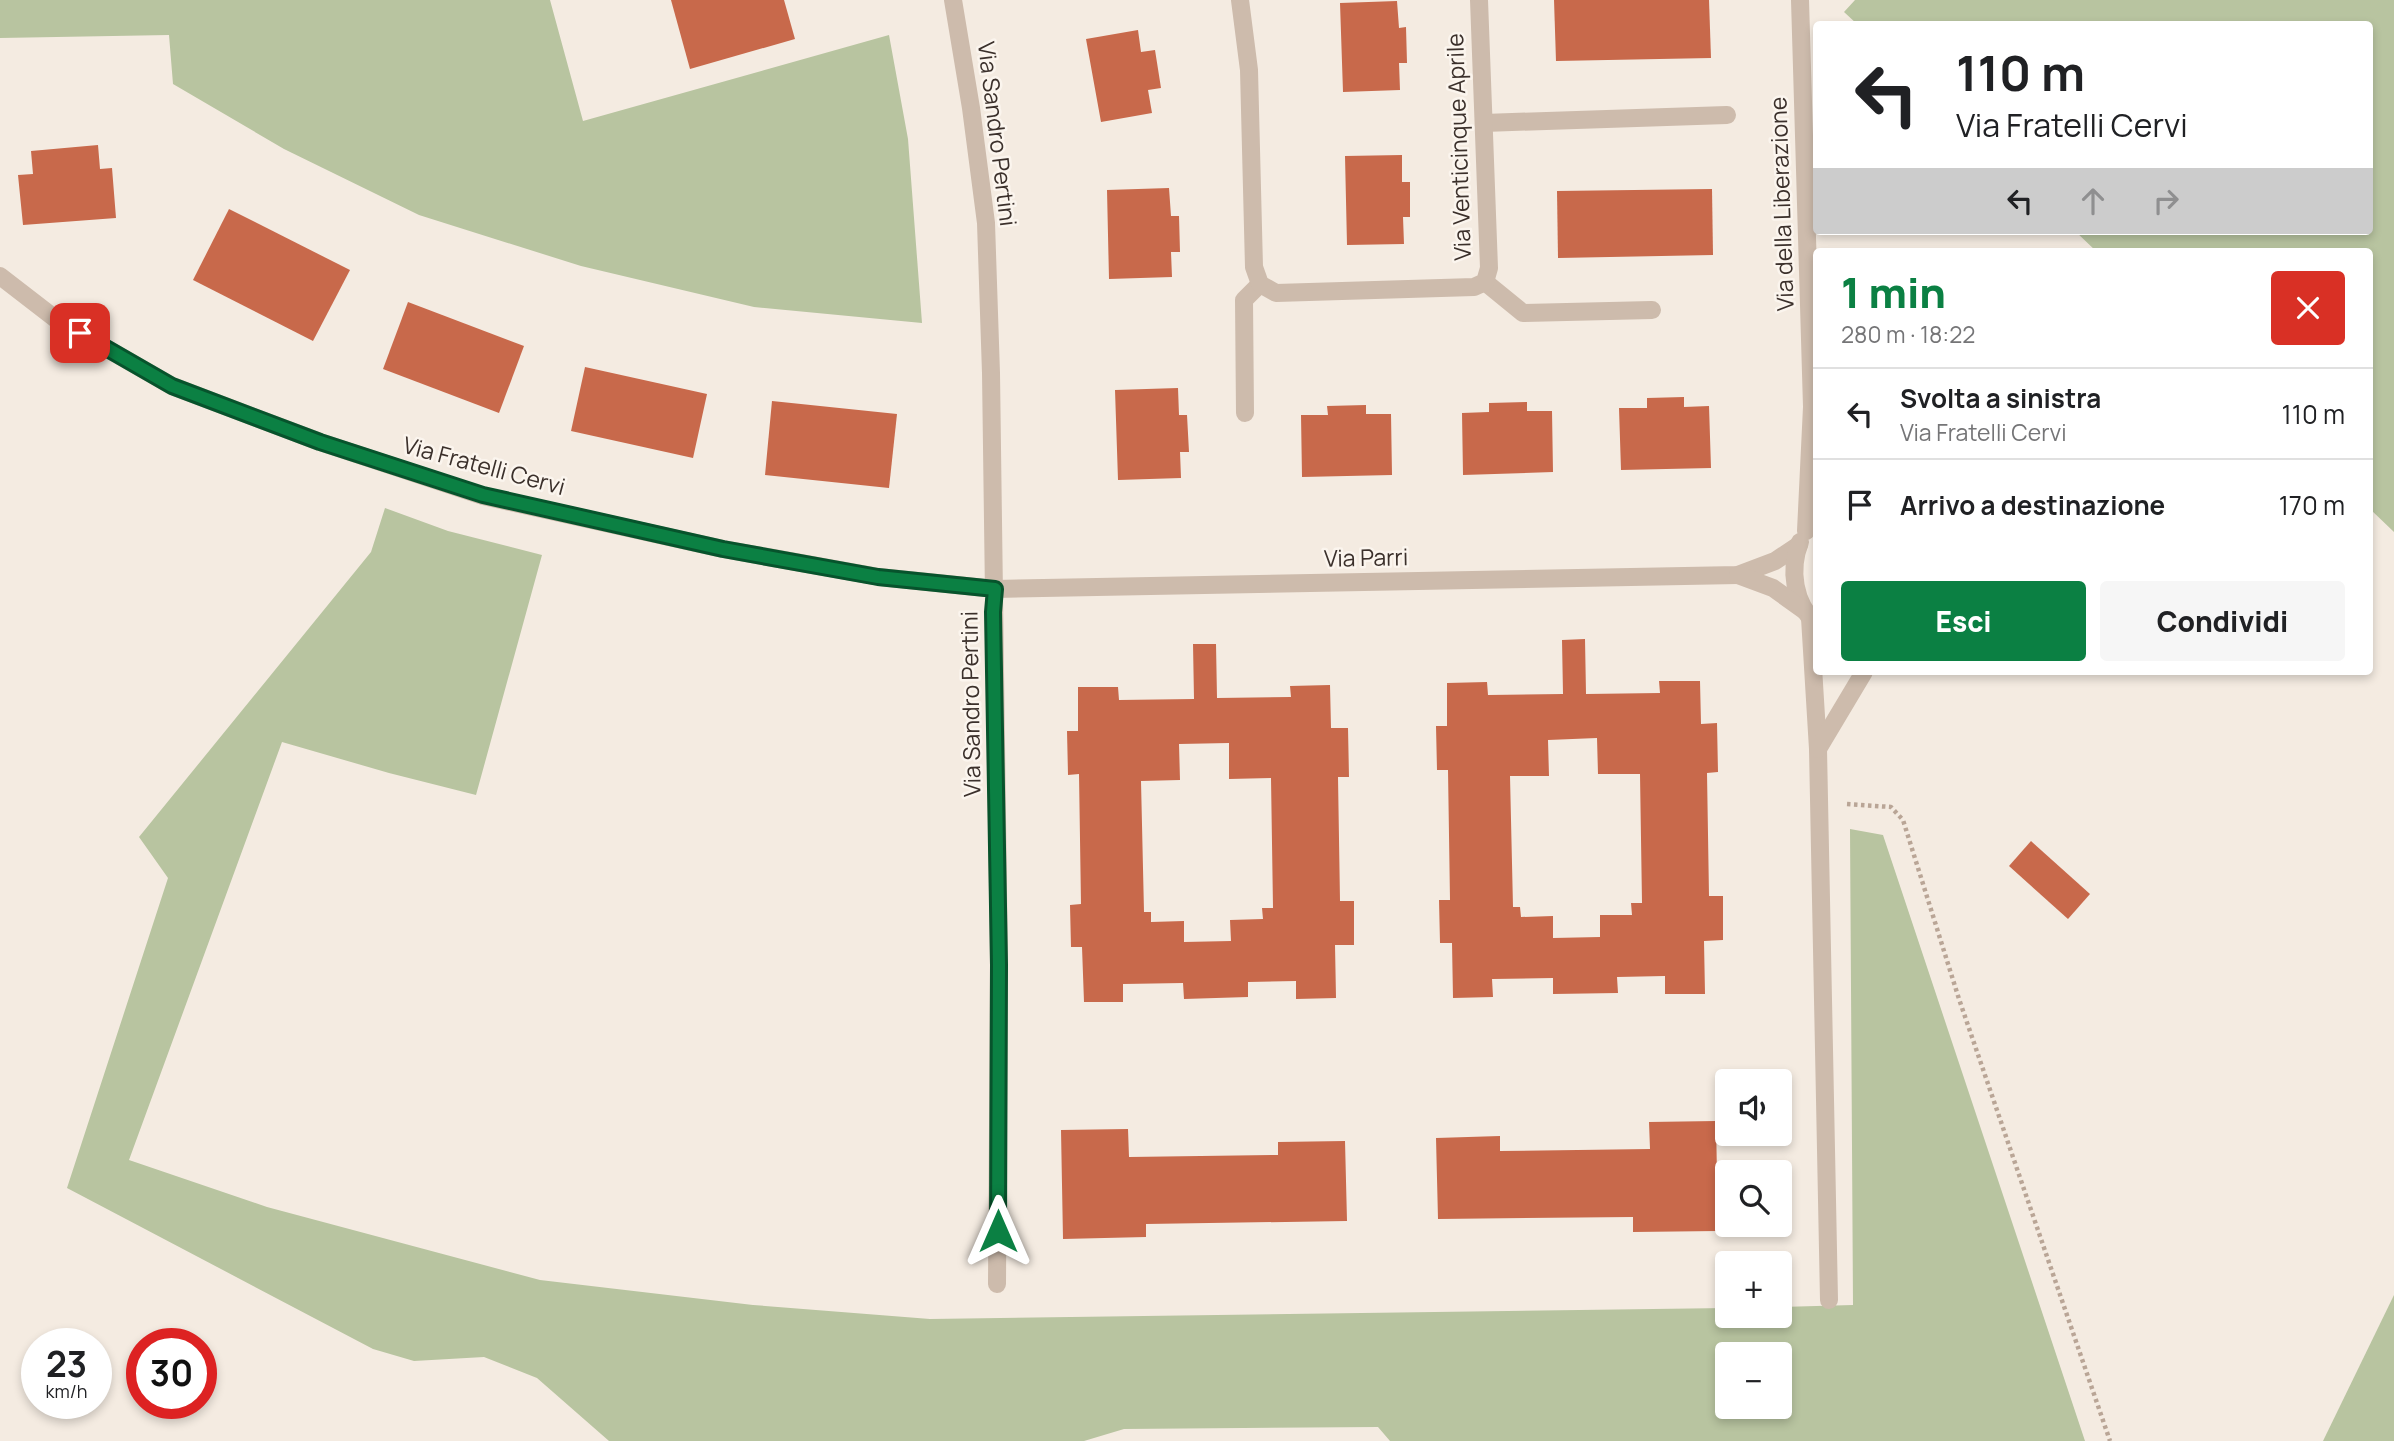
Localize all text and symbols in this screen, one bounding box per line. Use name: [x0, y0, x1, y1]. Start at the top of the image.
street label: Via Venticinque Aprile: [1438, 33, 1478, 261]
text: 110 m: [1956, 39, 2085, 106]
street label: Via Sandro Pertini: [971, 40, 1025, 228]
icon: left: [1841, 49, 1932, 140]
street label: Via della Liberazione: [1761, 96, 1801, 312]
text: Via Fratelli Cervi: [1956, 103, 2188, 147]
icon: left: [2001, 182, 2039, 220]
icon: ahead: [2074, 182, 2112, 220]
icon: right: [2147, 182, 2185, 220]
text: 1 min: [1841, 263, 1946, 321]
button: close: [2271, 271, 2345, 345]
pin: [50, 303, 110, 363]
icon: arrive: [61, 314, 99, 352]
text: 280 m · 18:22: [1841, 318, 1975, 350]
text: Svolta a sinistra: [1900, 380, 2101, 416]
icon: left: [1841, 395, 1879, 433]
text: 110 m: [2282, 396, 2345, 432]
text: Via Fratelli Cervi: [1900, 416, 2067, 448]
street label: Via Fratelli Cervi: [400, 428, 569, 502]
icon: arrive: [1841, 486, 1879, 524]
text: Arrivo a destinazione: [1900, 487, 2165, 523]
text: 170 m: [2279, 487, 2345, 523]
street label: Via Parri: [1324, 540, 1408, 574]
button: Esci: [1841, 581, 2086, 661]
button: Condividi: [2100, 581, 2345, 661]
street label: Via Sandro Pertini: [952, 611, 988, 797]
map controls: [1715, 1069, 1792, 1419]
button: sound: [1715, 1069, 1792, 1146]
button: search: [1715, 1160, 1792, 1237]
position arrow: [961, 1194, 1035, 1268]
button: +: [1715, 1251, 1792, 1328]
speed limit sign: 30: [126, 1328, 217, 1419]
text: 23: [46, 1340, 87, 1388]
button: −: [1715, 1342, 1792, 1419]
text: km/h: [46, 1379, 87, 1403]

